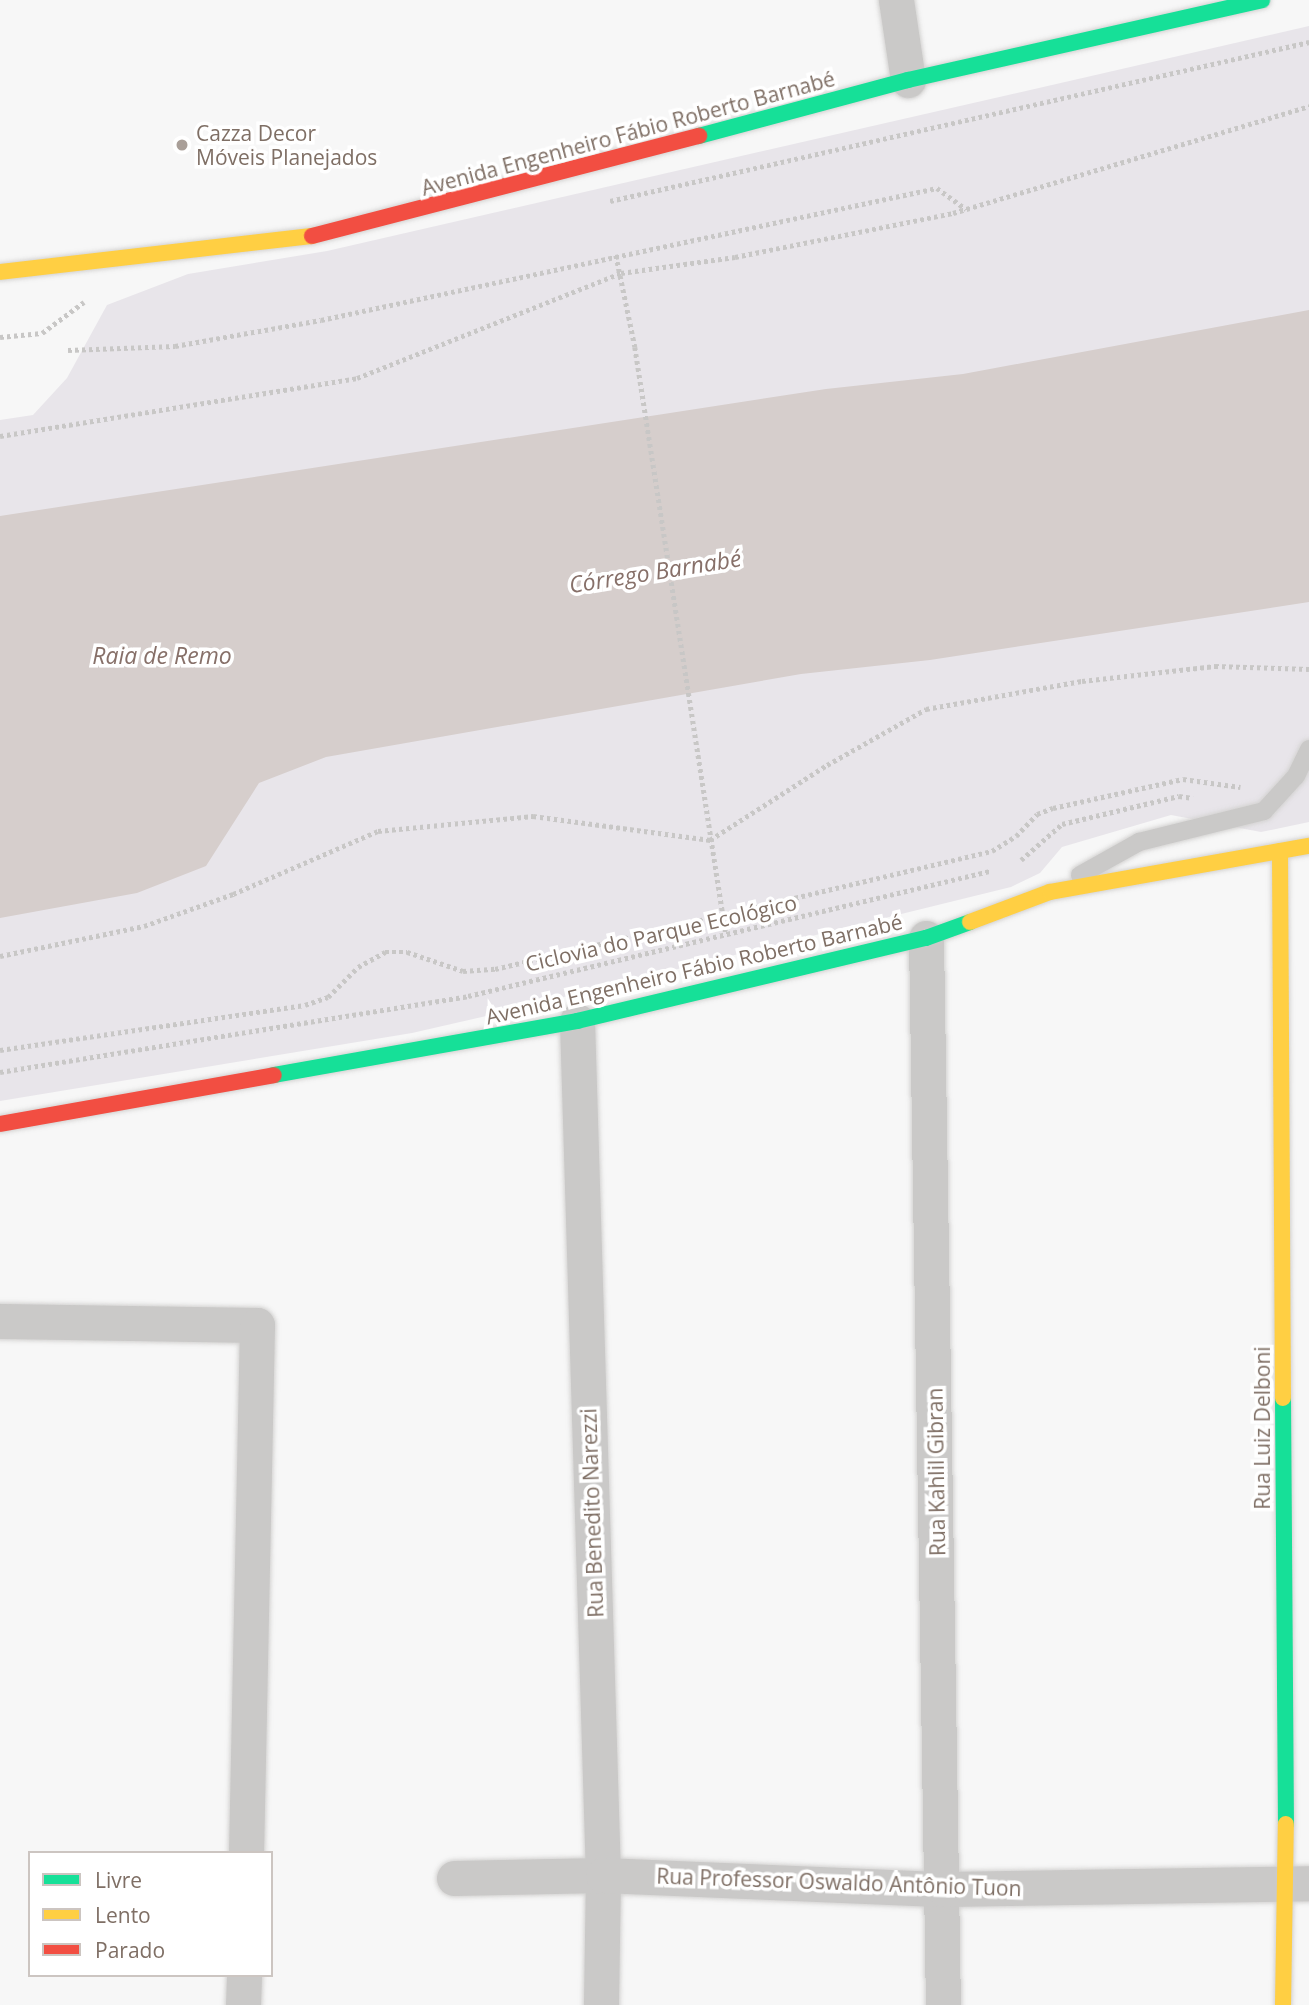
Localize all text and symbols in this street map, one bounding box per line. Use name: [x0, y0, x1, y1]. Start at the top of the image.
street label: Avenida Engenheiro Fábio Roberto Barnabé: [418, 66, 838, 200]
place label: Cazza Decor Móveis Planejados: [196, 120, 377, 170]
marker: Cazza Decor Móveis Planejados: [174, 137, 190, 153]
water label: Córrego Barnabé: [567, 544, 743, 598]
water label: Raia de Remo: [92, 641, 232, 669]
street label: Ciclovia do Parque Ecológico: [523, 889, 799, 977]
street label: Avenida Engenheiro Fábio Roberto Barnabé: [483, 909, 905, 1029]
street label: Rua Luiz Delboni: [1249, 1346, 1275, 1510]
street label: Rua Kahlil Gibran: [922, 1388, 950, 1556]
street label: Rua Benedito Narezzi: [576, 1408, 608, 1618]
legend: [28, 1851, 273, 1977]
street label: Rua Professor Oswaldo Antônio Tuon: [656, 1863, 1022, 1901]
text: Livre: [95, 1866, 142, 1894]
text: Lento: [95, 1901, 151, 1929]
text: Parado: [95, 1936, 165, 1964]

